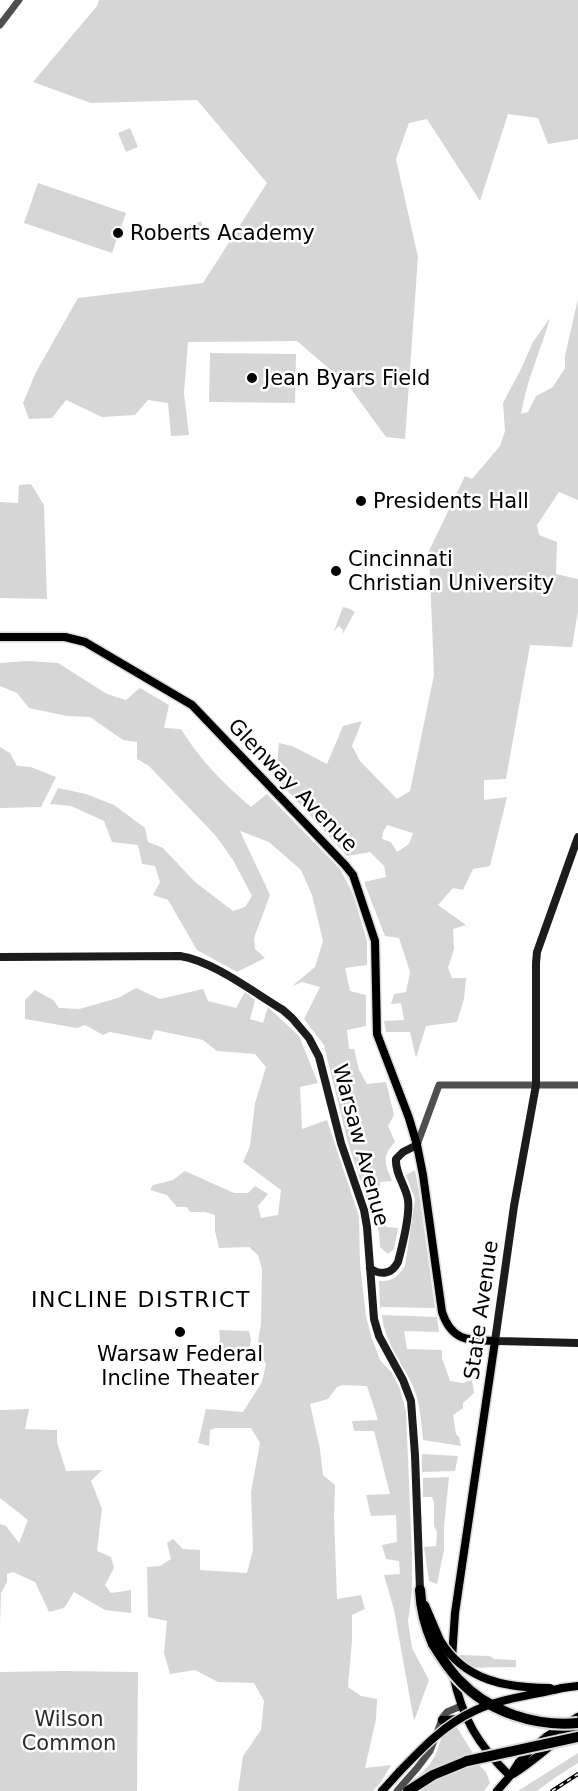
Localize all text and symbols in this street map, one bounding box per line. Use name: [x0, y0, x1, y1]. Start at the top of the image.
place label: Roberts Academy: [130, 221, 315, 245]
marker: Roberts Academy: [111, 226, 125, 240]
place label: Jean Byars Field: [262, 366, 430, 390]
marker: Jean Byars Field: [245, 371, 259, 385]
place label: Presidents Hall: [373, 489, 529, 513]
marker: Presidents Hall: [354, 494, 368, 508]
place label: Cincinnati Christian University: [348, 547, 554, 595]
marker: Cincinnati Christian University: [329, 564, 343, 578]
street label: Glenway Avenue: [223, 714, 363, 856]
street label: Warsaw Avenue: [328, 1061, 394, 1229]
street label: State Avenue: [459, 1239, 503, 1381]
district label: INCLINE DISTRICT: [31, 1287, 251, 1312]
marker: Warsaw Federal Incline Theater: [173, 1325, 187, 1339]
place label: Warsaw Federal Incline Theater: [97, 1342, 263, 1390]
park label: Wilson Common: [22, 1707, 116, 1755]

